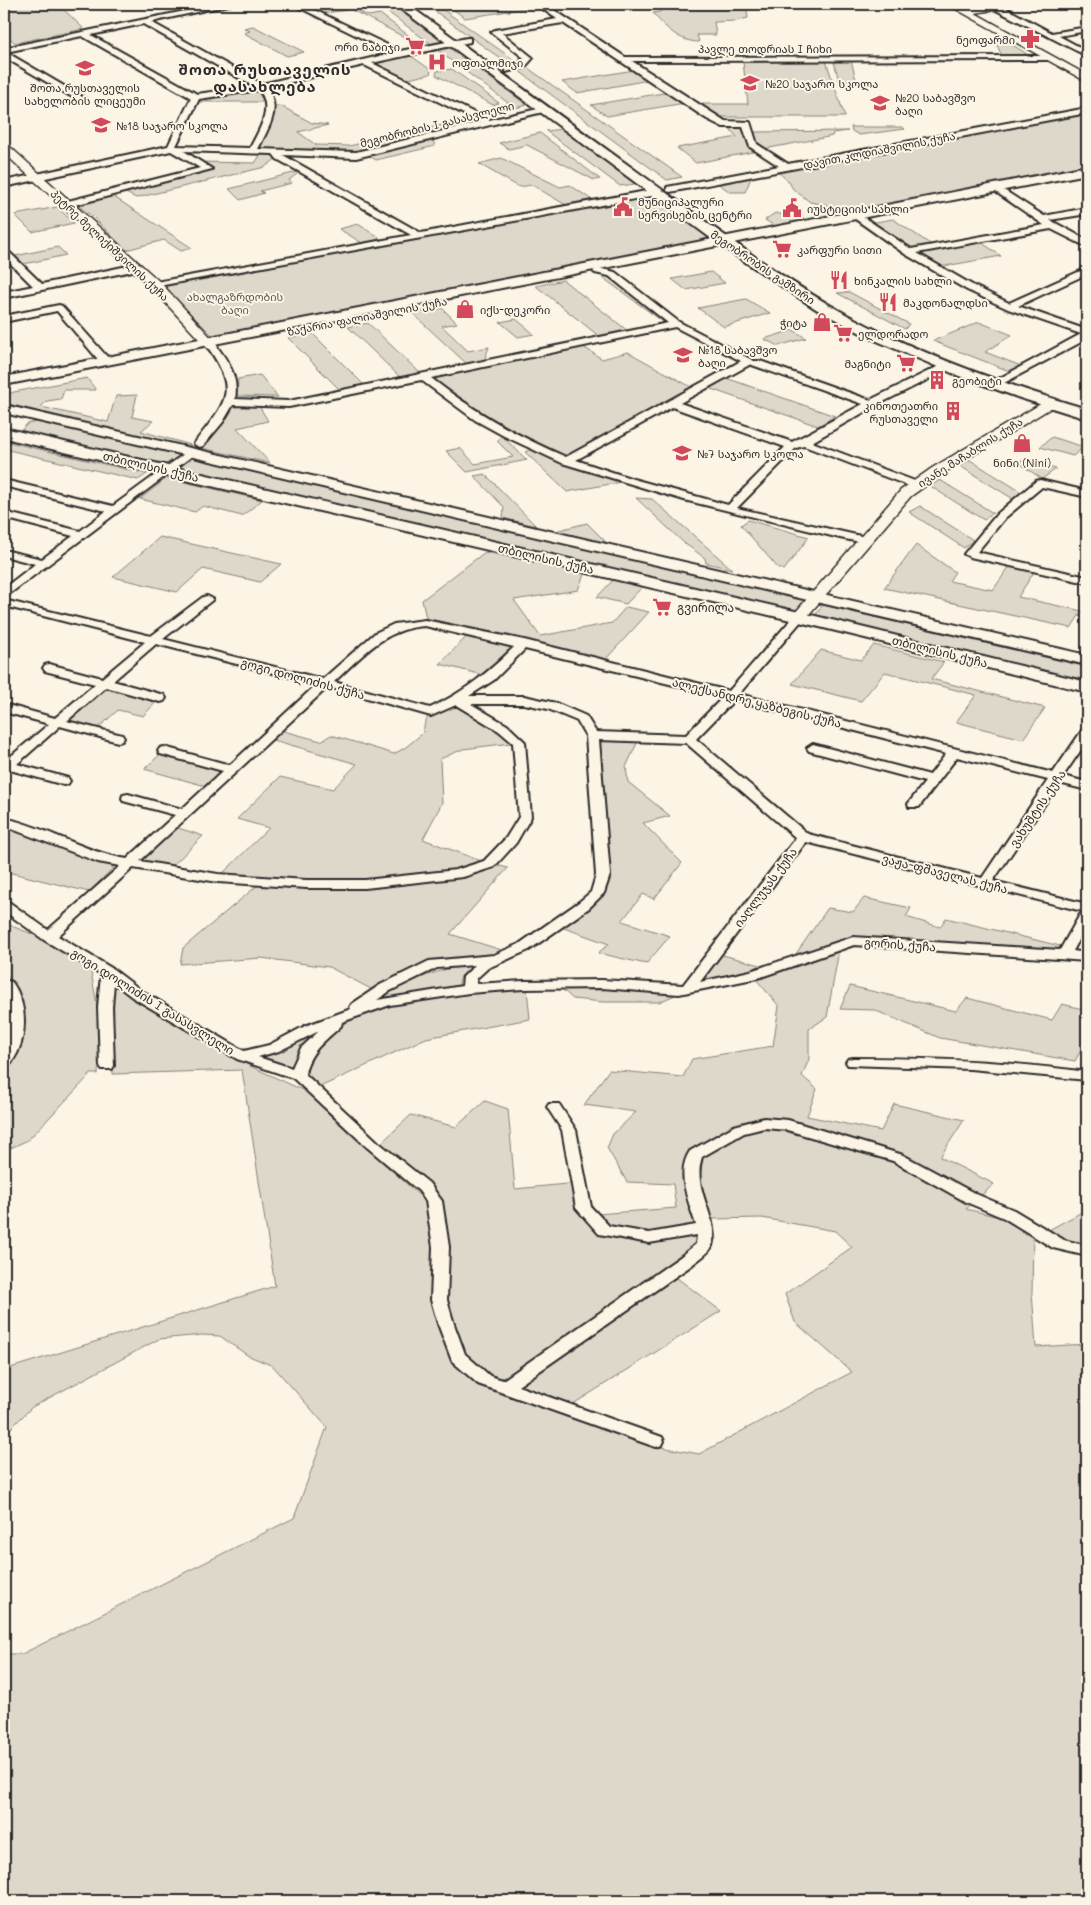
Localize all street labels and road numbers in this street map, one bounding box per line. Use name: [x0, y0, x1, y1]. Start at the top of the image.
street label: პავლე თოდრიას I ჩიხი: [698, 41, 832, 56]
street label: მეგობრობის I გასასვლელი: [358, 98, 516, 150]
street label: დავით კლდიაშვილის ქუჩა: [802, 128, 956, 172]
street label: პეტრე მელიქიშვილის ქუჩა: [48, 186, 172, 304]
street label: მეგობრობის გამზირი: [708, 226, 818, 308]
street label: ზაქარია ფალიაშვილის ქუჩა: [286, 293, 448, 339]
street label: ივანე მაჩაბლის ქუჩა: [915, 414, 1025, 490]
street label: თბილისის ქუჩა: [101, 447, 201, 486]
street label: თბილისის ქუჩა: [496, 539, 596, 578]
street label: თბილისის ქუჩა: [890, 631, 989, 672]
street label: გოგი დოლიძის ქუჩა: [239, 654, 367, 703]
street label: ალექსანდრე ყაზბეგის ქუჩა: [670, 673, 843, 732]
street label: ვახუშტის ქუჩა: [1005, 766, 1069, 850]
street label: იაღლუჯას ქუჩა: [730, 844, 801, 931]
street label: ვაჟა-ფშაველას ქუჩა: [880, 850, 1010, 897]
street label: გორის ქუჩა: [863, 934, 937, 954]
street label: გოგი დოლიძის I გასასვლელი: [68, 944, 238, 1059]

